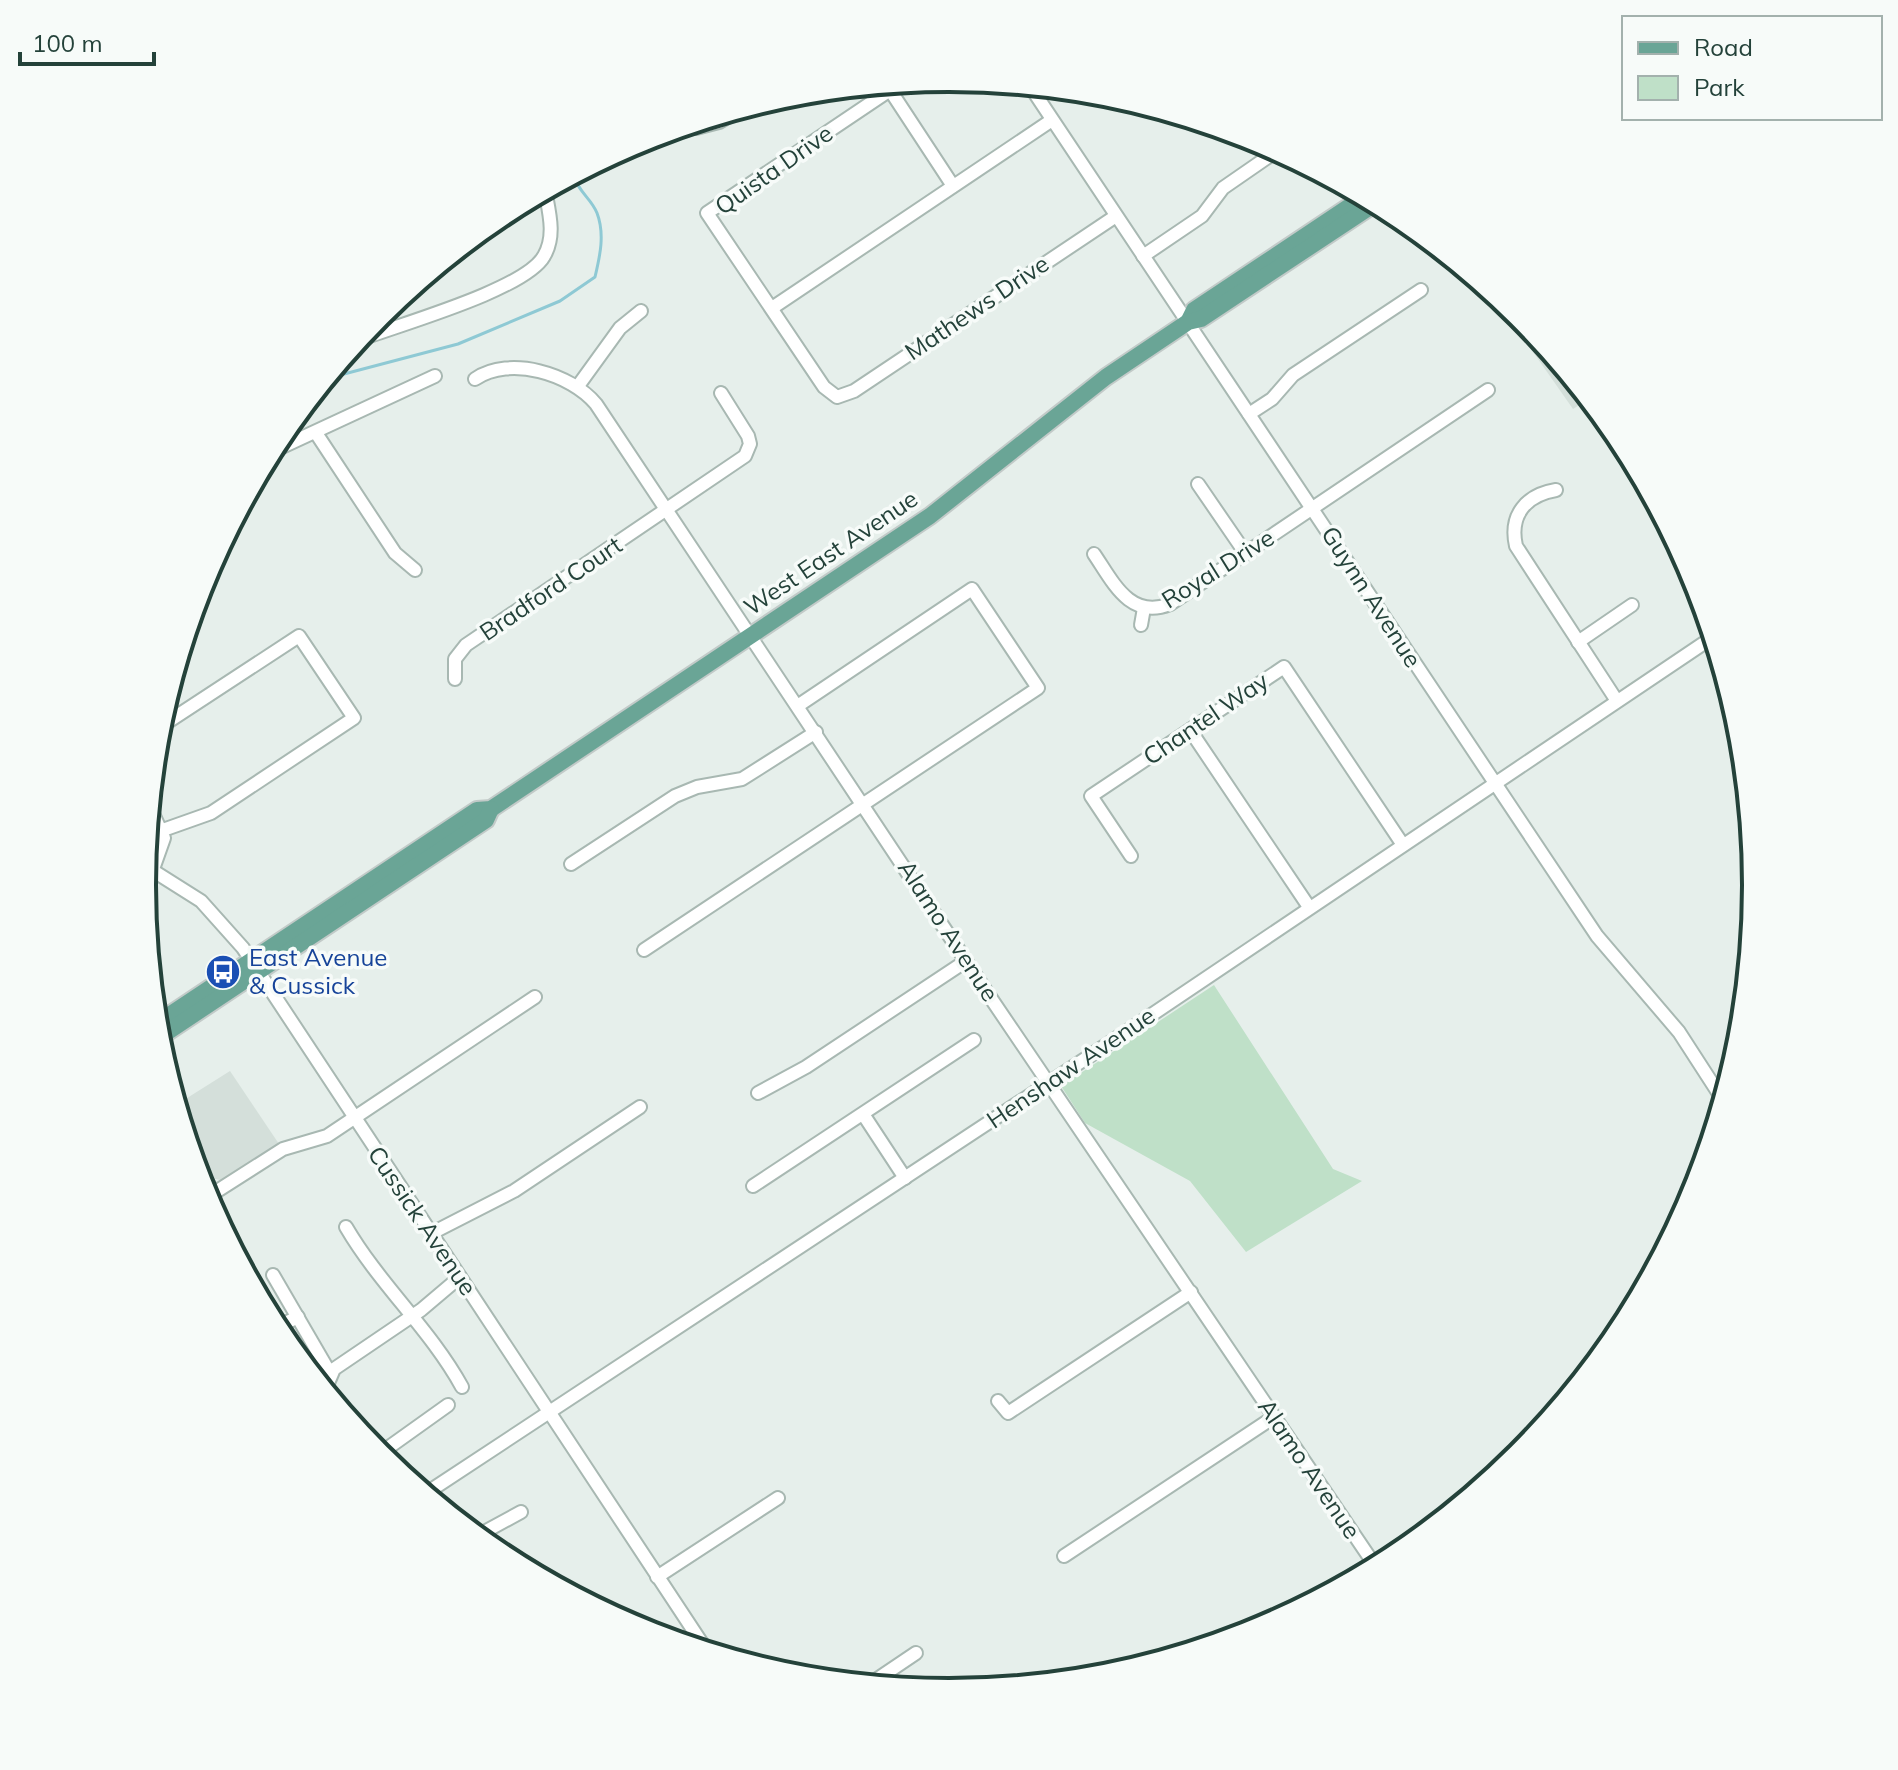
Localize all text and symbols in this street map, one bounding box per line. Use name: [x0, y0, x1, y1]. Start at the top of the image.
scale bar: [20, 16, 154, 66]
legend: [1622, 16, 1882, 120]
text: 100 m: [32, 28, 103, 58]
text: Road: [1694, 32, 1753, 62]
text: Park: [1694, 72, 1745, 102]
street label: Quista Drive: [709, 118, 838, 221]
street label: Mathews Drive: [899, 248, 1054, 366]
street label: West East Avenue: [738, 483, 923, 621]
street label: Guynn Avenue: [1315, 520, 1429, 673]
street label: Royal Drive: [1156, 522, 1279, 614]
street label: Bradford Court: [474, 530, 627, 647]
street label: Chantel Way: [1137, 665, 1274, 771]
street label: Alamo Avenue: [892, 854, 1006, 1007]
place label: East Avenue & Cussick: [249, 942, 387, 1000]
bus stop icon: East Avenue & Cussick: [204, 953, 242, 991]
street label: Henshaw Avenue: [981, 1000, 1160, 1135]
street label: Cussick Avenue: [362, 1140, 484, 1301]
street label: Alamo Avenue: [1252, 1393, 1368, 1544]

